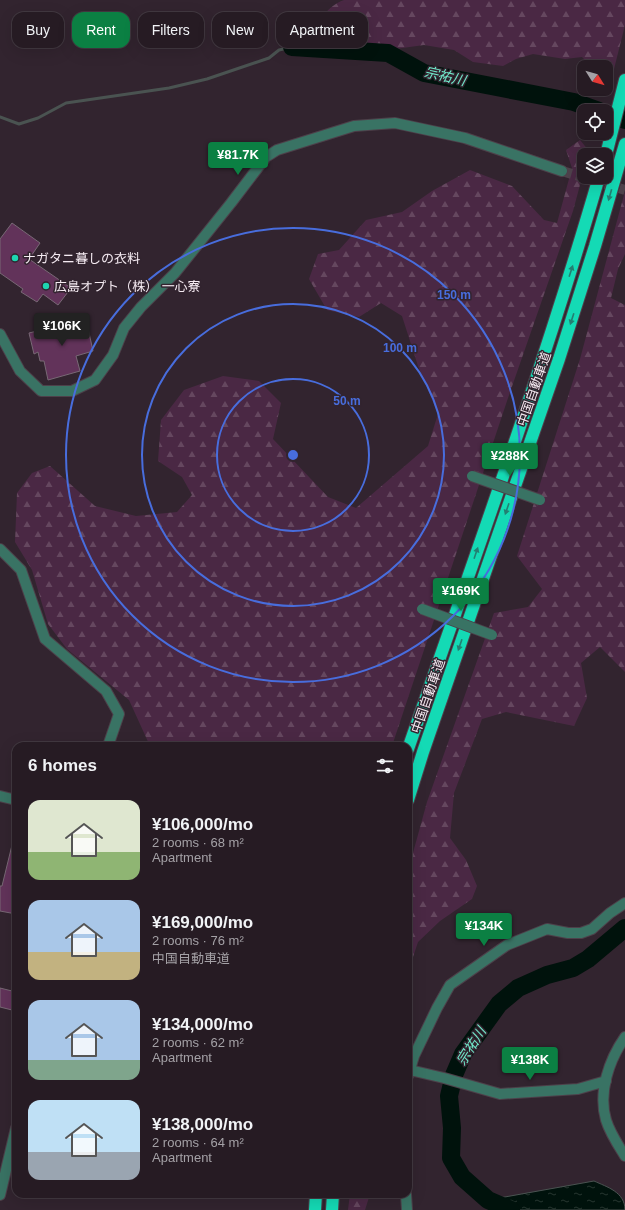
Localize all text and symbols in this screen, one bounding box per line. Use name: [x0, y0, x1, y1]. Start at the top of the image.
chip: Buy: [12, 12, 64, 48]
chip: Rent: [72, 12, 130, 48]
chip: Filters: [138, 12, 204, 48]
chip: New: [212, 12, 268, 48]
chip: Apartment: [276, 12, 368, 48]
north arrow: [577, 60, 613, 96]
map controls: [577, 60, 613, 184]
water label: 宗祐川: [423, 63, 469, 89]
button: locate: [577, 104, 613, 140]
pin: ¥81.7K: [205, 142, 271, 176]
text: ¥81.7K: [217, 147, 259, 162]
button: layers: [577, 148, 613, 184]
one-way arrow: [607, 189, 613, 201]
place label: ナガタニ暮しの衣料: [23, 251, 140, 266]
marker: ナガタニ暮しの衣料: [10, 253, 20, 263]
one-way arrow: [568, 264, 574, 276]
place label: 広島オプト（株） 一心寮: [54, 279, 201, 294]
marker: 広島オプト（株） 一心寮: [41, 281, 51, 291]
text: 150 m: [437, 288, 471, 302]
pin: ¥106K: [34, 313, 90, 347]
one-way arrow: [569, 314, 575, 326]
text: ¥106K: [43, 318, 81, 333]
text: 100 m: [383, 341, 417, 355]
street label: 中国自動車道: [514, 350, 554, 428]
text: 50 m: [333, 394, 361, 408]
pin: ¥288K: [482, 443, 538, 477]
centre of rings: [286, 448, 300, 462]
text: ¥288K: [491, 448, 529, 463]
one-way arrow: [504, 503, 510, 515]
one-way arrow: [473, 547, 479, 559]
pin: ¥169K: [433, 578, 489, 612]
text: ¥169K: [442, 583, 480, 598]
one-way arrow: [457, 639, 463, 651]
street label: 中国自動車道: [408, 657, 448, 735]
icon: filters: [374, 755, 396, 777]
text: 6 homes: [28, 756, 97, 775]
text: ¥106,000/mo: [152, 815, 253, 834]
icon: home: [60, 816, 108, 864]
text: 2 rooms · 68 m²: [152, 835, 244, 850]
text: Apartment: [152, 850, 212, 865]
text: ¥169,000/mo: [152, 913, 253, 932]
pin: ¥134K: [456, 913, 512, 947]
icon: home: [60, 916, 108, 964]
text: ¥134K: [465, 918, 503, 933]
text: 2 rooms · 76 m²: [152, 933, 244, 948]
text: 中国自動車道: [152, 951, 230, 966]
text: ¥134,000/mo: [152, 1015, 253, 1034]
icon: home: [60, 1016, 108, 1064]
water label: 宗祐川: [453, 1022, 490, 1068]
text: 2 rooms · 62 m²: [152, 1035, 244, 1050]
pin: ¥138K: [502, 1047, 558, 1081]
text: Apartment: [152, 1050, 212, 1065]
text: ¥138K: [511, 1052, 549, 1067]
text: ¥138,000/mo: [152, 1115, 253, 1134]
icon: home: [60, 1116, 108, 1164]
text: 2 rooms · 64 m²: [152, 1135, 244, 1150]
text: Apartment: [152, 1150, 212, 1165]

